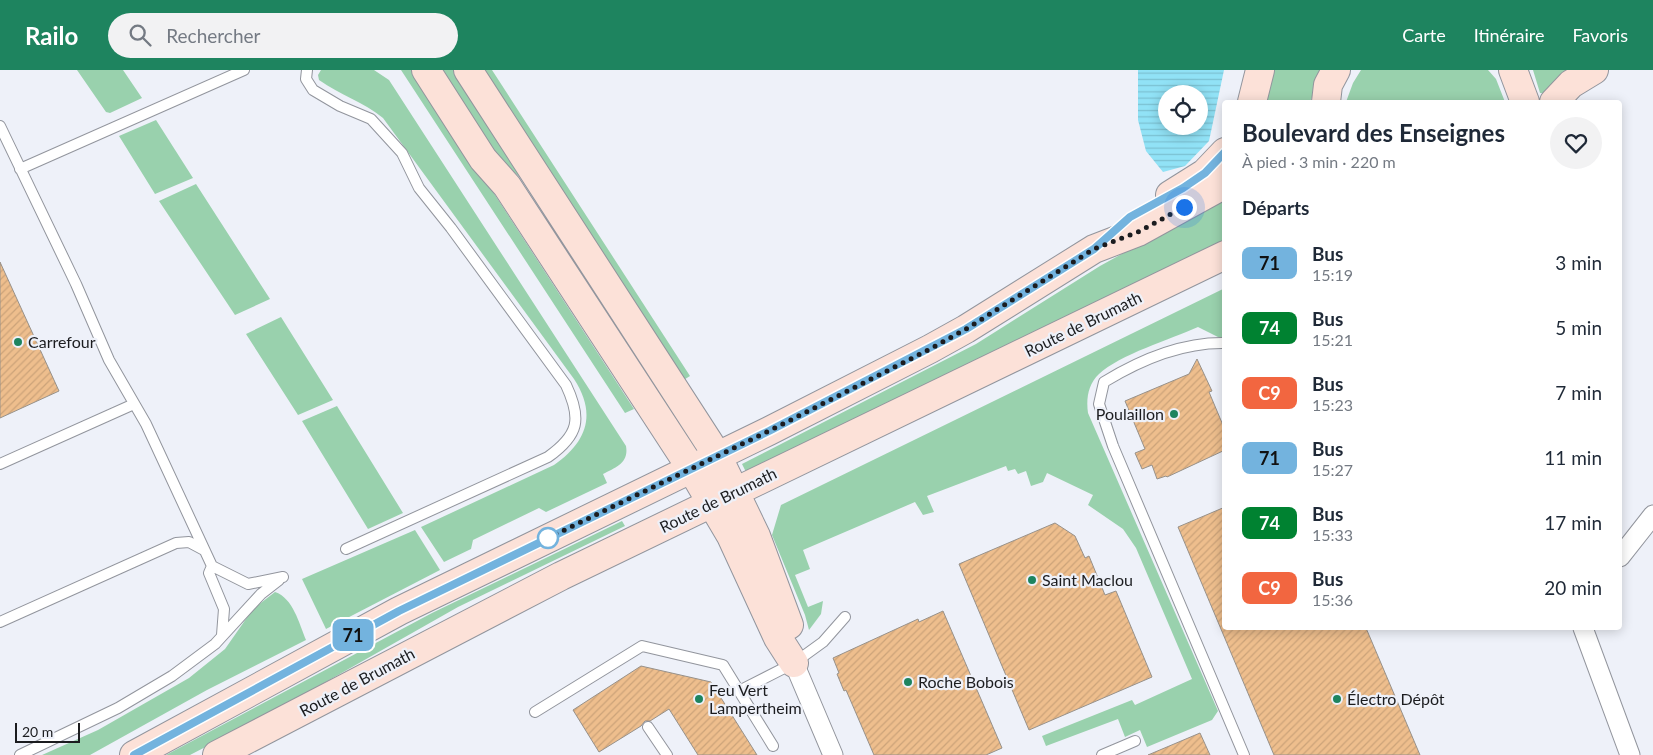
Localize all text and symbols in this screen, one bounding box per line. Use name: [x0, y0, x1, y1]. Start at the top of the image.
search box: [108, 13, 458, 58]
text: Railo: [25, 21, 78, 50]
icon: search: [126, 21, 154, 49]
text: Rechercher: [166, 24, 260, 47]
text: Carte: [1402, 24, 1446, 46]
text: Itinéraire: [1474, 24, 1544, 46]
text: Favoris: [1572, 24, 1628, 46]
map controls: [1158, 85, 1208, 135]
button: locate: [1158, 85, 1208, 135]
button: heart: [1550, 117, 1602, 169]
text: Boulevard des Enseignes: [1242, 118, 1505, 147]
text: À pied · 3 min · 220 m: [1242, 152, 1396, 171]
your location: [1172, 195, 1197, 220]
text: Départs: [1242, 196, 1309, 219]
text: Bus: [1312, 242, 1343, 265]
text: 3 min: [1555, 251, 1602, 274]
text: 71: [1259, 252, 1280, 274]
text: 15:19: [1312, 265, 1353, 284]
street label: Route de Brumath: [1021, 287, 1144, 360]
text: Bus: [1312, 307, 1343, 330]
text: 5 min: [1555, 316, 1602, 339]
text: 74: [1259, 317, 1280, 339]
text: 15:21: [1312, 330, 1353, 349]
place label: Carrefour: [28, 332, 96, 351]
marker: Carrefour: [12, 336, 24, 348]
text: Bus: [1312, 372, 1343, 395]
text: 7 min: [1555, 381, 1602, 404]
text: C9: [1258, 382, 1281, 404]
text: 15:23: [1312, 395, 1353, 414]
place label: Poulaillon: [1096, 404, 1164, 423]
marker: Poulaillon: [1168, 408, 1180, 420]
text: Bus: [1312, 437, 1343, 460]
text: 11 min: [1544, 446, 1602, 469]
text: 71: [1259, 447, 1280, 469]
text: 15:27: [1312, 460, 1353, 479]
street label: Route de Brumath: [656, 463, 779, 536]
text: Bus: [1312, 502, 1343, 525]
text: 17 min: [1544, 511, 1602, 534]
text: 74: [1259, 512, 1280, 534]
text: 15:33: [1312, 525, 1353, 544]
unlabelled marker: [537, 527, 559, 549]
text: Bus: [1312, 567, 1343, 590]
place label: Saint Maclou: [1042, 570, 1133, 589]
marker: Saint Maclou: [1026, 574, 1038, 586]
text: 20 min: [1544, 576, 1602, 599]
text: C9: [1258, 577, 1281, 599]
text: 15:36: [1312, 590, 1353, 609]
line badge: 71: [330, 619, 376, 651]
text: 71: [343, 624, 363, 646]
street label: Route de Brumath: [296, 643, 418, 720]
place label: Roche Bobois: [918, 672, 1014, 691]
marker: Roche Bobois: [902, 676, 914, 688]
place label: Feu Vert Lampertheim: [709, 680, 802, 717]
place label: Électro Dépôt: [1347, 689, 1445, 708]
marker: Feu Vert Lampertheim: [693, 693, 705, 705]
marker: Électro Dépôt: [1331, 693, 1343, 705]
scale bar: [15, 720, 80, 743]
text: 20 m: [22, 723, 53, 740]

